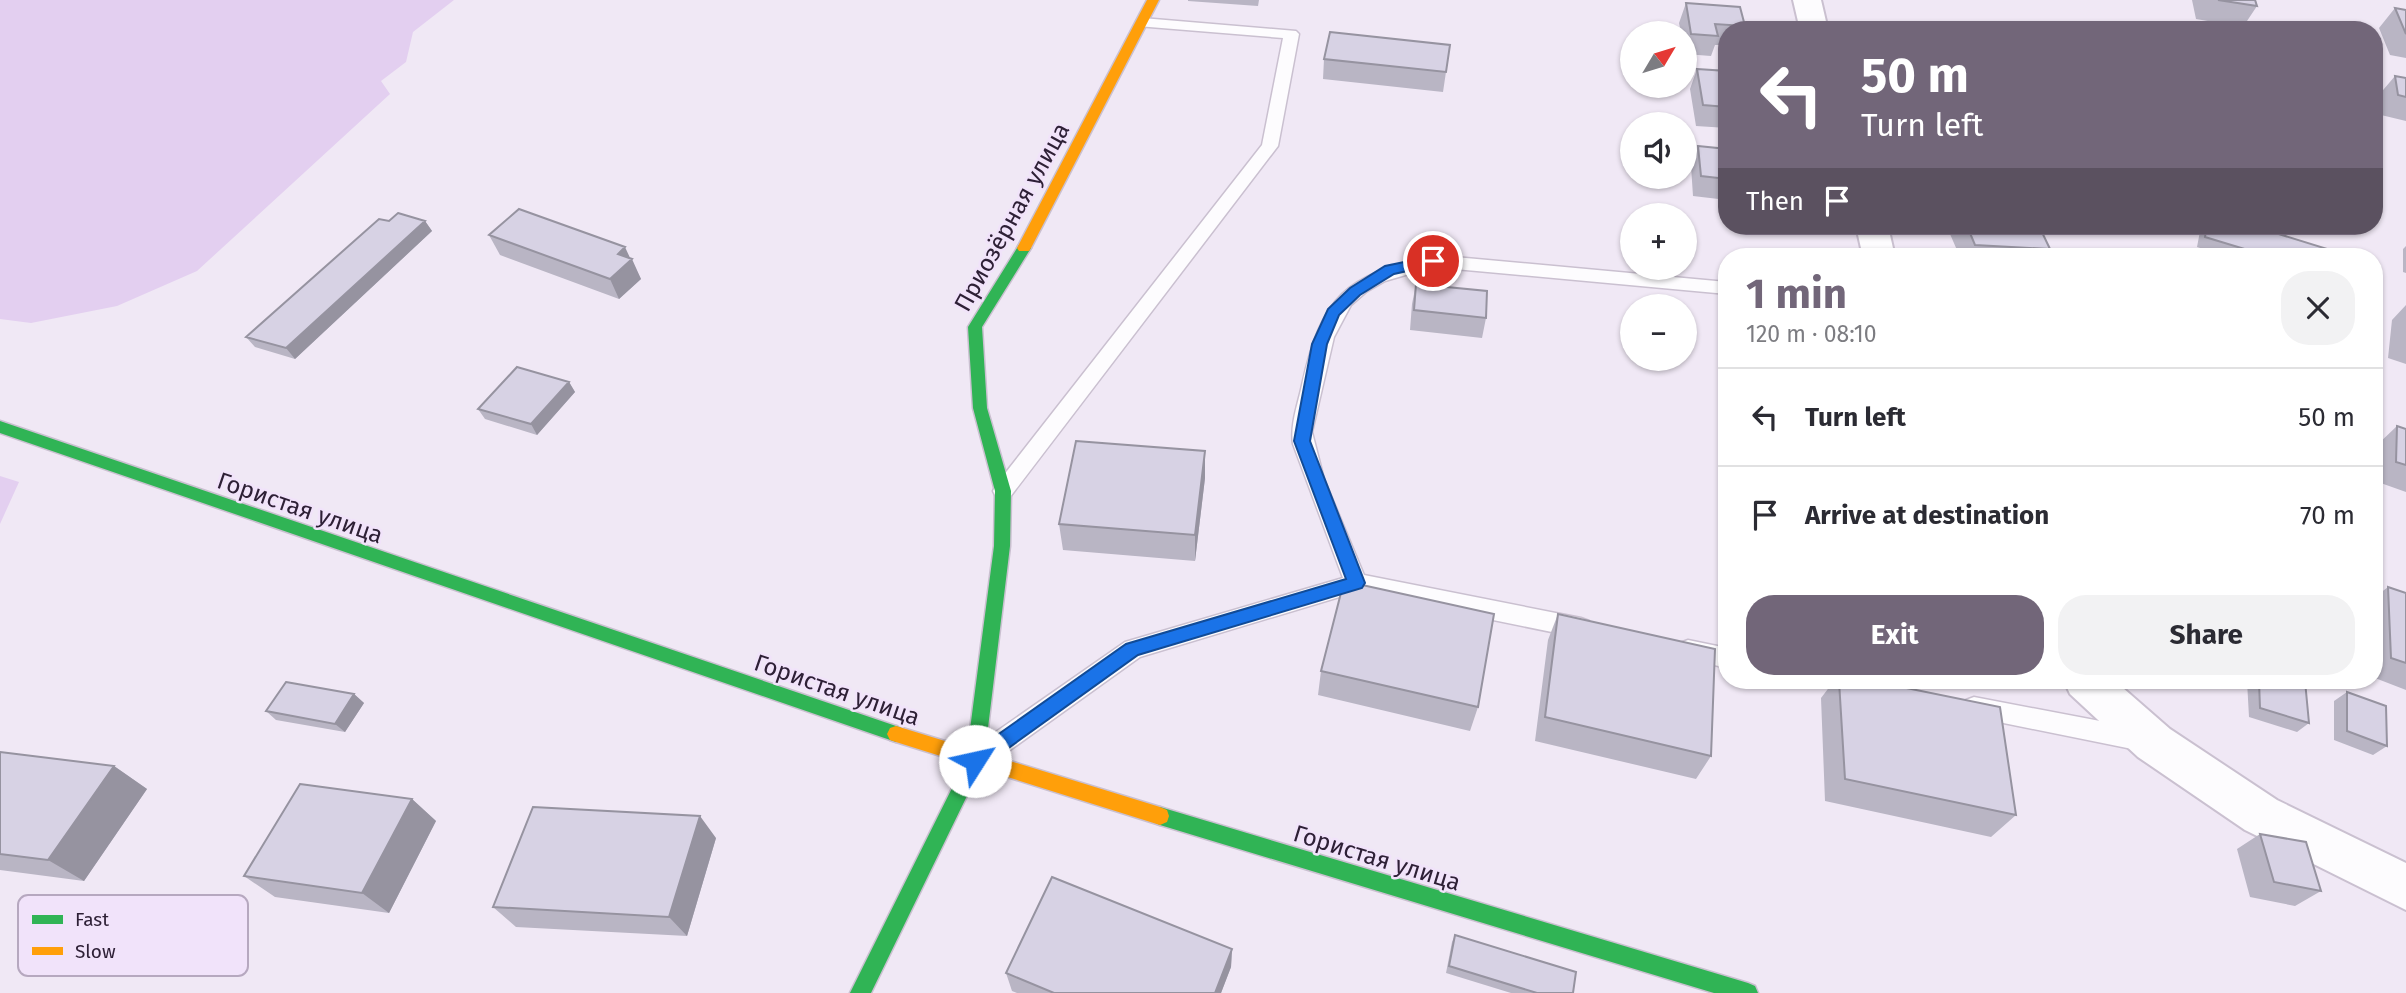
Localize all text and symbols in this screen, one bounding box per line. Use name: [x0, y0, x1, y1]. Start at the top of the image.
north arrow: [1620, 21, 1698, 98]
map controls: [1620, 21, 1697, 371]
text: 50 m: [1861, 46, 1969, 105]
icon: left: [1746, 49, 1837, 140]
text: Turn left: [1861, 106, 1983, 144]
button: sound: [1620, 112, 1697, 189]
street label: Приозёрная улица: [949, 118, 1075, 316]
icon: arrive: [1818, 182, 1856, 220]
text: Then: [1746, 186, 1804, 217]
button: +: [1620, 203, 1697, 280]
pin: [1403, 231, 1463, 291]
icon: arrive: [1414, 242, 1452, 280]
text: 1 min: [1746, 269, 1847, 319]
button: close: [2281, 271, 2355, 345]
button: −: [1620, 294, 1697, 371]
text: 120 m · 08:10: [1746, 320, 1877, 348]
icon: left: [1746, 398, 1784, 436]
text: Turn left: [1805, 402, 1906, 433]
text: 50 m: [2298, 402, 2355, 433]
street label: Гористая улица: [214, 467, 386, 549]
icon: arrive: [1746, 496, 1784, 534]
text: Arrive at destination: [1805, 500, 2049, 531]
text: 70 m: [2300, 500, 2355, 531]
button: Exit: [1746, 595, 2044, 675]
button: Share: [2058, 595, 2355, 675]
street label: Гористая улица: [751, 649, 923, 731]
position arrow: [938, 724, 1012, 798]
street label: Гористая улица: [1290, 819, 1464, 897]
legend: [18, 895, 248, 976]
text: Fast: [75, 908, 109, 931]
text: Slow: [75, 940, 116, 963]

